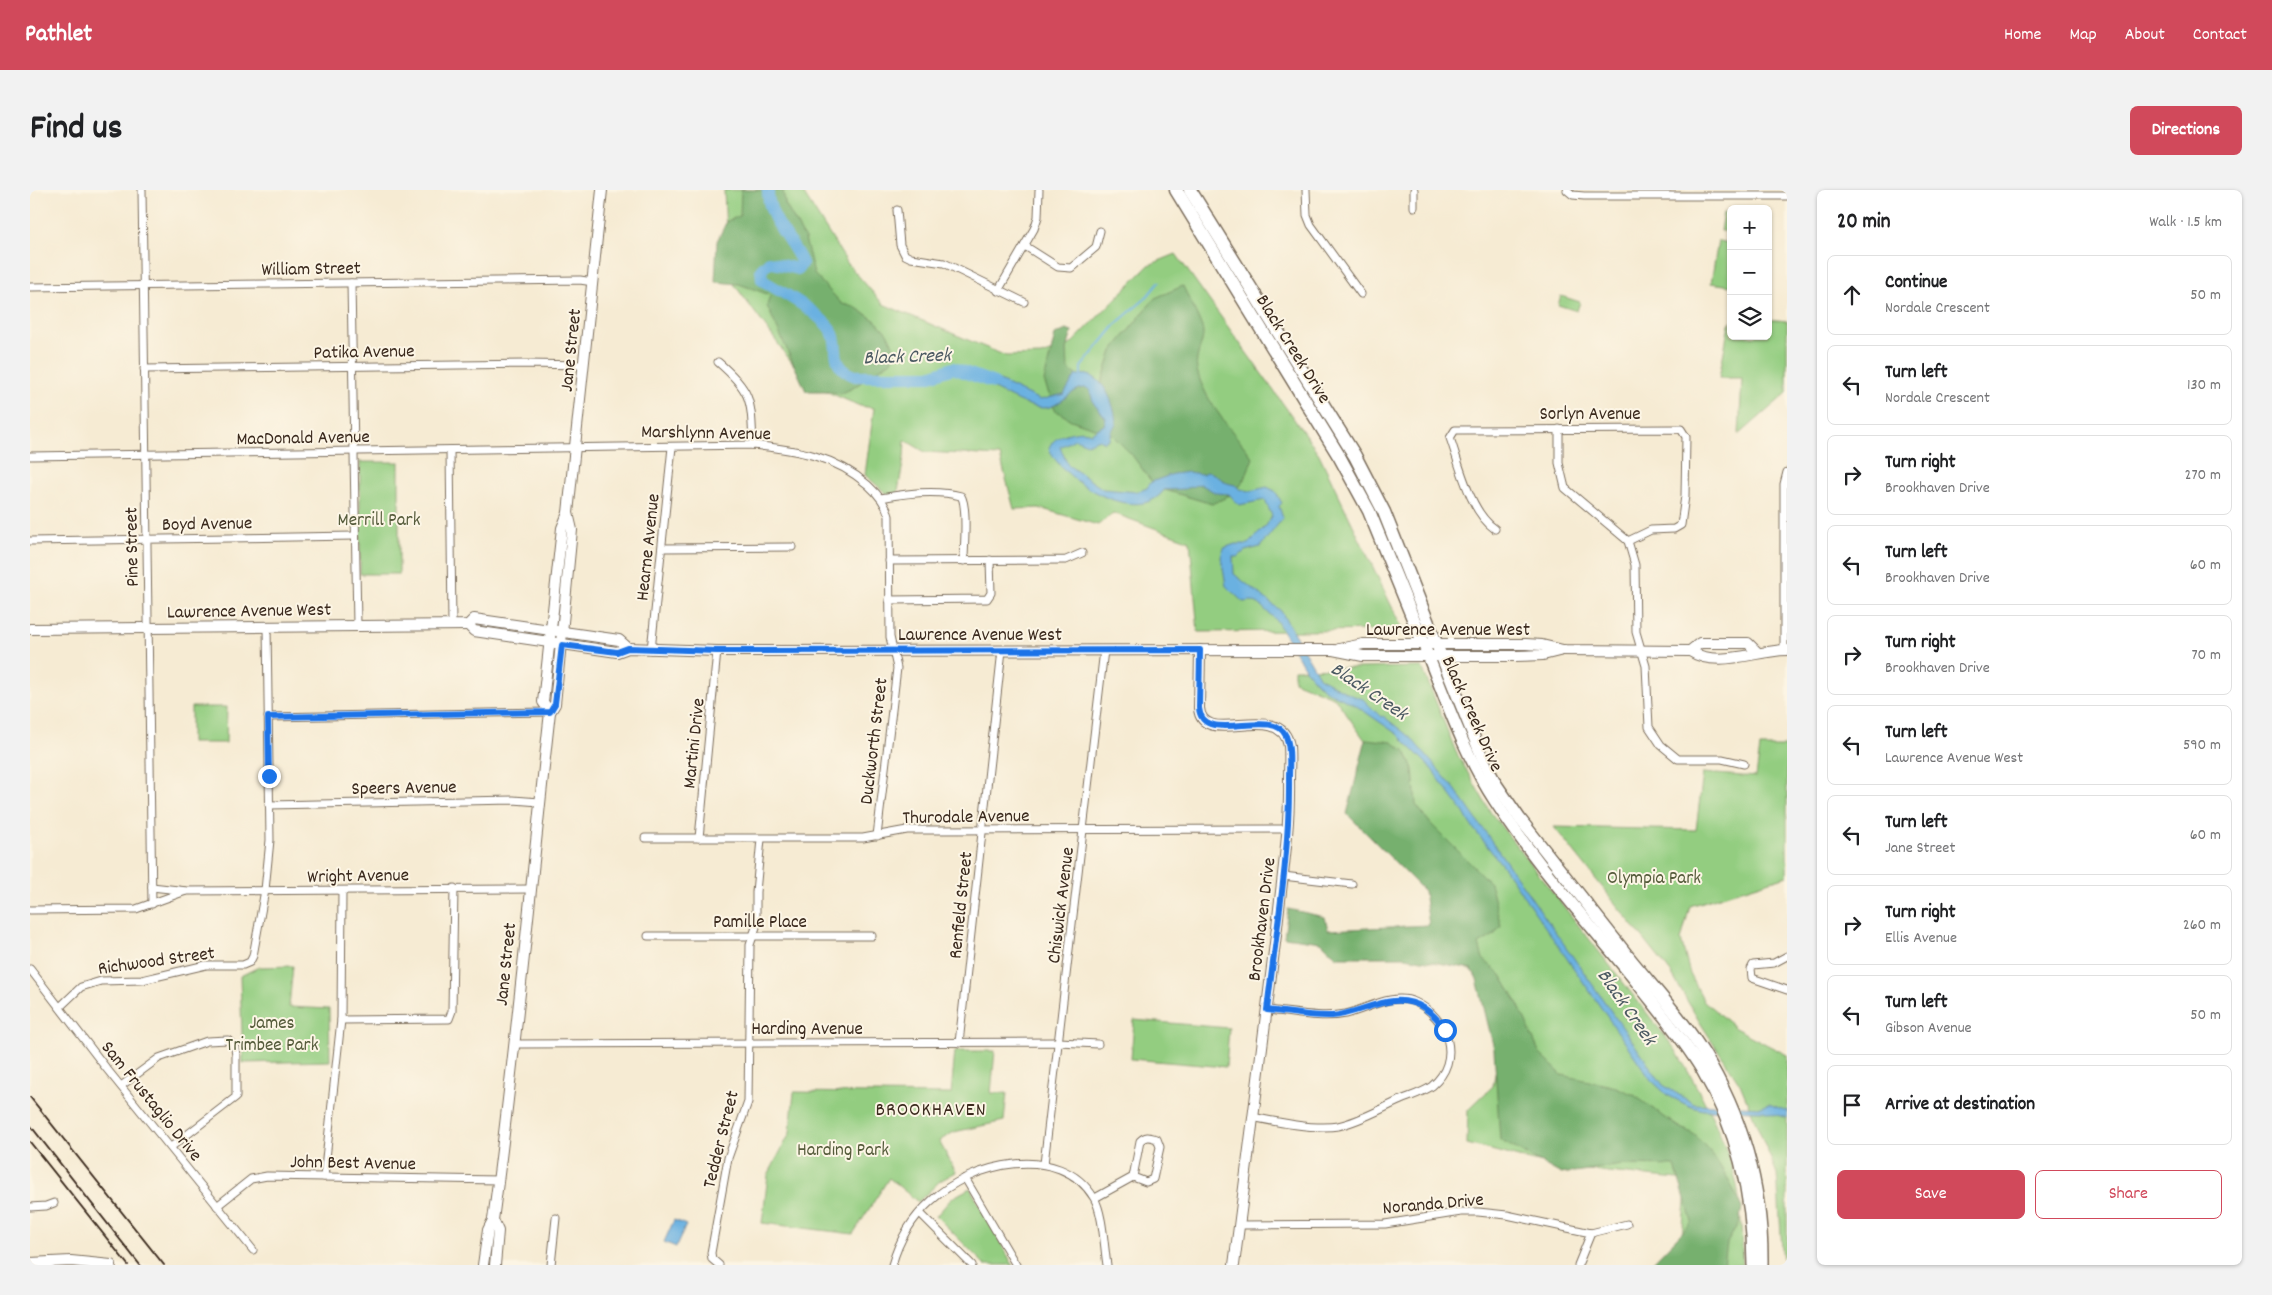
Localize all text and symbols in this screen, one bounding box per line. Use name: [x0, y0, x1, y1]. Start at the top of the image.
text: Pathlet: [25, 18, 92, 52]
text: Home: [2004, 23, 2041, 48]
text: Map: [2069, 23, 2097, 48]
text: About: [2125, 23, 2165, 48]
text: Contact: [2193, 23, 2247, 48]
text: Find us: [30, 105, 122, 155]
button: Directions: [2130, 106, 2242, 155]
map controls: [1727, 205, 1772, 340]
button: +: [1727, 205, 1772, 250]
text: 20 min: [1837, 208, 1890, 238]
text: Walk · 1.5 km: [2149, 211, 2222, 234]
button: −: [1727, 250, 1772, 295]
street label: William Street: [261, 256, 361, 285]
text: Continue: [1885, 270, 1947, 297]
icon: ahead: [1838, 281, 1866, 309]
text: 50 m: [2190, 284, 2221, 307]
street label: Black Creek Drive: [1248, 290, 1336, 410]
button: layers: [1727, 295, 1772, 340]
text: Nordale Crescent: [1885, 297, 1990, 320]
street label: Jane Street: [555, 307, 590, 393]
street label: Patika Avenue: [313, 339, 415, 368]
water label: Black Creek: [863, 342, 953, 374]
text: Turn left: [1885, 360, 1948, 387]
icon: left: [1838, 371, 1866, 399]
text: 130 m: [2187, 374, 2221, 397]
text: Nordale Crescent: [1885, 387, 1990, 410]
street label: Sorlyn Avenue: [1539, 402, 1641, 429]
street label: Marshlynn Avenue: [641, 420, 771, 449]
street label: MacDonald Avenue: [236, 425, 370, 454]
text: Turn right: [1885, 450, 1956, 477]
icon: right: [1838, 461, 1866, 489]
text: 270 m: [2185, 464, 2221, 487]
text: Brookhaven Drive: [1885, 477, 1990, 500]
street label: Hearne Avenue: [630, 492, 669, 602]
street label: Pine Street: [119, 507, 148, 587]
park label: Merrill Park: [338, 508, 421, 535]
street label: Boyd Avenue: [162, 511, 252, 540]
text: Turn left: [1885, 540, 1948, 567]
icon: left: [1838, 551, 1866, 579]
text: 60 m: [2190, 554, 2221, 577]
text: Brookhaven Drive: [1885, 567, 1990, 590]
street label: Lawrence Avenue West: [167, 598, 331, 627]
street label: Lawrence Avenue West: [1366, 618, 1530, 645]
street label: Lawrence Avenue West: [898, 623, 1062, 650]
text: Turn right: [1885, 630, 1956, 657]
icon: right: [1838, 641, 1866, 669]
text: 70 m: [2191, 644, 2221, 667]
street label: Black Creek Drive: [1433, 652, 1508, 777]
water label: Black Creek: [1324, 656, 1414, 730]
text: Brookhaven Drive: [1885, 657, 1990, 680]
street label: Duckworth Street: [854, 677, 897, 806]
street label: Martini Drive: [677, 697, 714, 790]
text: Turn left: [1885, 720, 1948, 747]
icon: left: [1838, 731, 1866, 759]
text: 590 m: [2183, 734, 2221, 757]
text: Lawrence Avenue West: [1885, 747, 2023, 770]
route end: [258, 765, 281, 788]
street label: Speers Avenue: [351, 775, 457, 804]
street label: Thurodale Avenue: [902, 804, 1030, 833]
text: Turn left: [1885, 810, 1948, 837]
icon: left: [1838, 821, 1866, 849]
text: 60 m: [2190, 824, 2221, 847]
text: Jane Street: [1885, 837, 1955, 860]
street label: Chiswick Avenue: [1042, 846, 1083, 965]
street label: Renfield Street: [943, 851, 982, 960]
street label: Brookhaven Drive: [1242, 856, 1284, 983]
street label: Wright Avenue: [307, 863, 409, 892]
park label: Olympia Park: [1607, 866, 1701, 893]
text: Turn right: [1885, 900, 1956, 927]
street label: Pamille Place: [713, 910, 807, 937]
icon: right: [1838, 911, 1866, 939]
text: 260 m: [2183, 914, 2221, 937]
street label: Jane Street: [490, 921, 525, 1007]
text: Ellis Avenue: [1885, 927, 1957, 950]
street label: Richwood Street: [96, 941, 217, 984]
water label: Black Creek: [1589, 964, 1663, 1053]
text: Turn left: [1885, 990, 1948, 1017]
icon: left: [1838, 1001, 1866, 1029]
text: 50 m: [2190, 1004, 2221, 1027]
park label: James Trimbee Park: [226, 1011, 319, 1060]
street label: Harding Avenue: [751, 1017, 863, 1044]
text: Gibson Avenue: [1885, 1017, 1972, 1040]
route start: [1434, 1019, 1457, 1042]
street label: Sam Frustaglio Drive: [93, 1036, 207, 1168]
street label: Tedder Street: [697, 1088, 748, 1191]
icon: arrive: [1838, 1091, 1866, 1119]
text: Arrive at destination: [1885, 1092, 2035, 1119]
district label: BROOKHAVEN: [875, 1097, 987, 1125]
park label: Harding Park: [797, 1138, 889, 1165]
street label: John Best Avenue: [290, 1150, 416, 1179]
button: Save: [1837, 1170, 2025, 1219]
button: Share: [2035, 1170, 2222, 1219]
street label: Noranda Drive: [1382, 1188, 1485, 1223]

